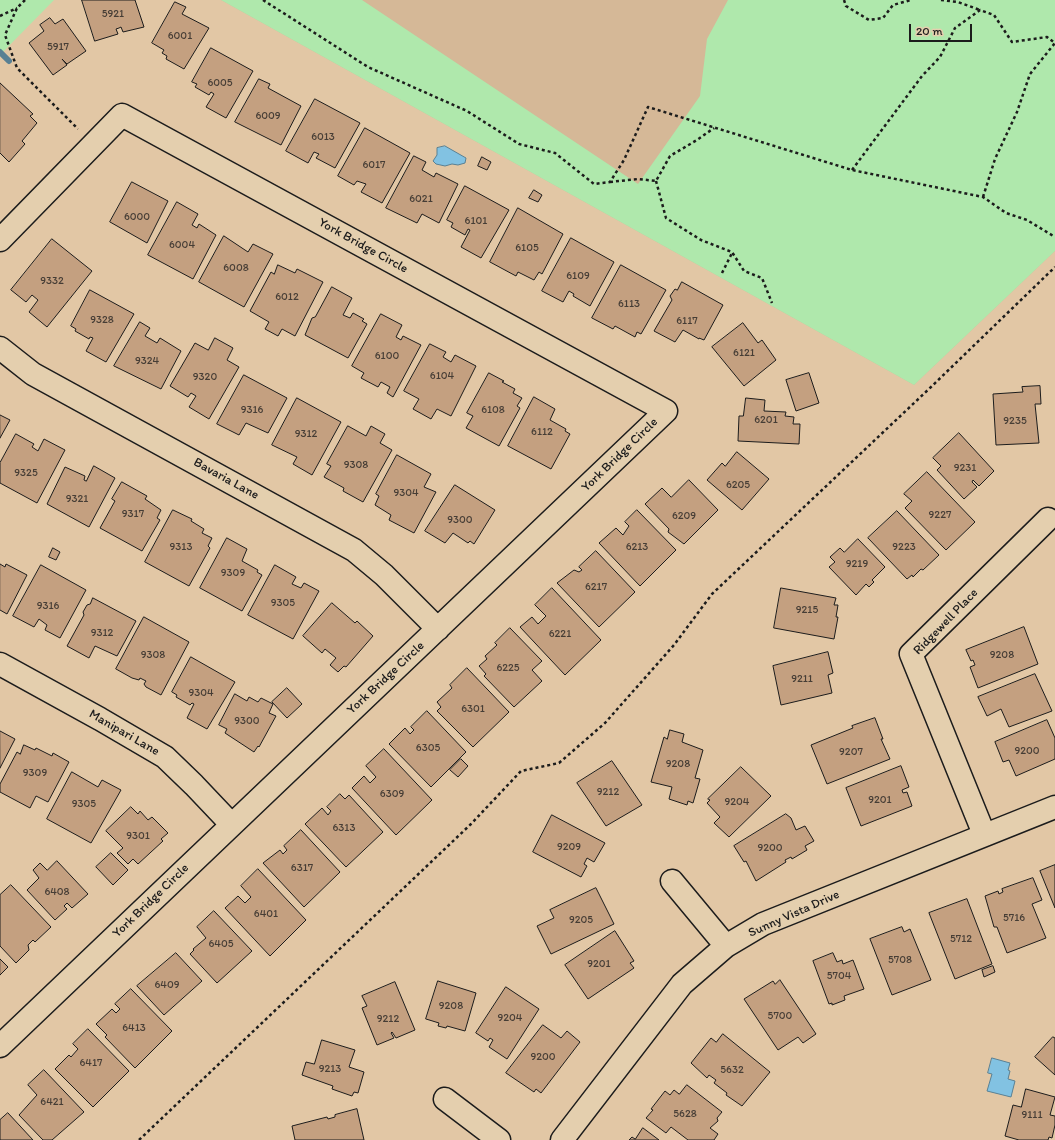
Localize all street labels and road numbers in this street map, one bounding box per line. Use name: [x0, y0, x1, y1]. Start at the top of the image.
street label: York Bridge Circle: [315, 215, 411, 277]
street label: York Bridge Circle: [579, 415, 661, 495]
street label: Bavaria Lane: [191, 455, 261, 503]
street label: Ridgewell Place: [910, 585, 982, 659]
street label: York Bridge Circle: [344, 638, 428, 718]
street label: Manipari Lane: [86, 706, 162, 760]
street label: York Bridge Circle: [110, 861, 192, 941]
street label: Sunny Vista Drive: [746, 887, 842, 941]

